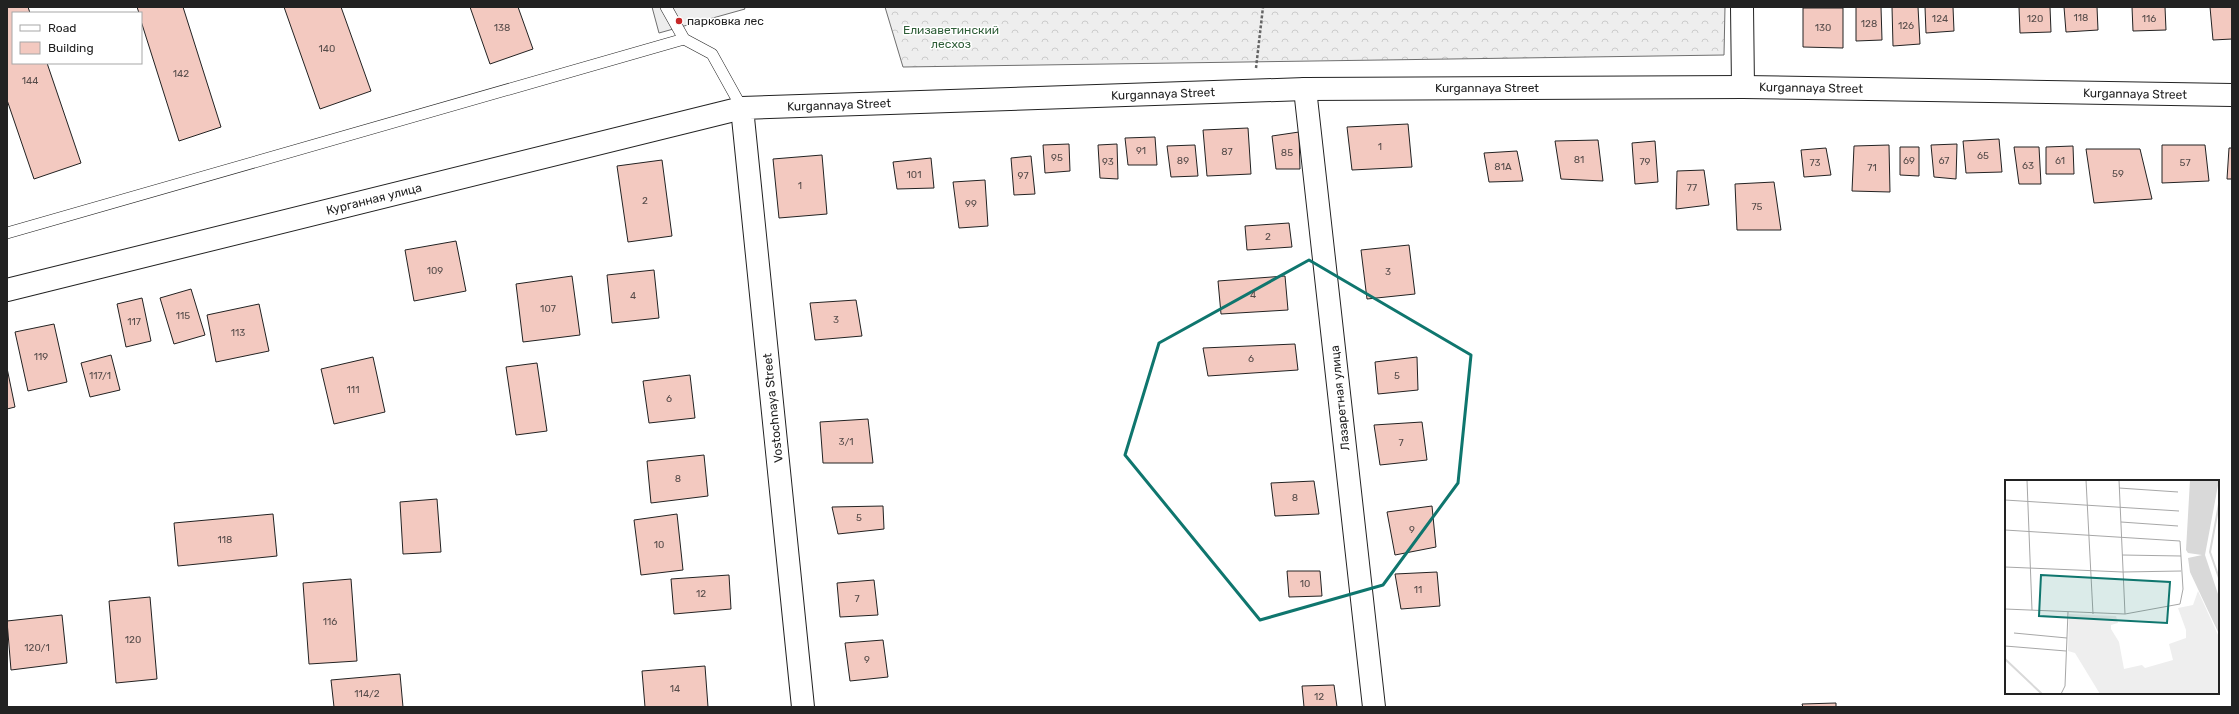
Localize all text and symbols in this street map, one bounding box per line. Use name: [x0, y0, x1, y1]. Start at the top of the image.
legend: [12, 12, 142, 64]
house number: 118: [2074, 12, 2088, 24]
house number: 124: [1932, 13, 1948, 25]
house number: 120: [2027, 13, 2043, 25]
house number: 116: [2142, 13, 2156, 25]
place label: парковка лес: [687, 14, 764, 28]
marker: парковка лес: [674, 16, 684, 26]
house number: 128: [1861, 18, 1877, 30]
house number: 126: [1898, 20, 1914, 32]
text: Road: [48, 21, 76, 35]
house number: 138: [494, 22, 510, 34]
house number: 130: [1815, 22, 1831, 34]
park label: Елизаветинский лесхоз: [903, 23, 999, 51]
text: Building: [48, 41, 94, 55]
house number: 140: [319, 43, 335, 55]
house number: 142: [173, 68, 189, 80]
house number: 144: [22, 75, 38, 87]
street label: Kurgannaya Street: [1759, 80, 1863, 96]
street label: Kurgannaya Street: [1435, 81, 1539, 95]
street label: Kurgannaya Street: [1111, 85, 1216, 103]
street label: Kurgannaya Street: [2083, 86, 2187, 102]
street label: Kurgannaya Street: [787, 96, 892, 114]
house number: 1: [1378, 141, 1382, 153]
house number: 91: [1136, 145, 1146, 157]
house number: 87: [1221, 146, 1233, 158]
house number: 85: [1281, 147, 1293, 159]
house number: 65: [1977, 150, 1989, 162]
house number: 95: [1051, 152, 1063, 164]
house number: 81: [1574, 154, 1584, 166]
house number: 89: [1177, 155, 1189, 167]
house number: 69: [1903, 155, 1915, 167]
house number: 67: [1939, 155, 1949, 167]
house number: 61: [2055, 155, 2065, 167]
house number: 93: [1102, 156, 1114, 168]
house number: 79: [1639, 156, 1651, 168]
house number: 73: [1809, 157, 1821, 169]
house number: 57: [2179, 157, 2191, 169]
house number: 63: [2022, 160, 2034, 172]
house number: 81А: [1494, 161, 1512, 173]
house number: 71: [1867, 162, 1877, 174]
house number: 59: [2112, 168, 2124, 180]
house number: 101: [907, 169, 921, 181]
house number: 97: [1017, 170, 1029, 182]
street label: Курганная улица: [325, 180, 423, 218]
house number: 1: [798, 180, 802, 192]
house number: 77: [1687, 182, 1697, 194]
house number: 2: [642, 195, 648, 207]
house number: 99: [965, 198, 977, 210]
house number: 75: [1751, 201, 1763, 213]
house number: 2: [1265, 231, 1271, 243]
house number: 109: [427, 265, 443, 277]
house number: 3: [1385, 266, 1391, 278]
house number: 4: [1250, 289, 1256, 301]
house number: 4: [630, 290, 636, 302]
house number: 107: [540, 303, 556, 315]
house number: 115: [176, 310, 190, 322]
house number: 3: [833, 314, 839, 326]
house number: 117: [127, 316, 141, 328]
house number: 113: [231, 327, 245, 339]
street label: Лазаретная улица: [1328, 345, 1352, 451]
house number: 119: [34, 351, 48, 363]
street label: Vostochnaya Street: [760, 352, 786, 464]
house number: 6: [1248, 353, 1254, 365]
house number: 117/1: [89, 370, 111, 382]
house number: 5: [1394, 370, 1400, 382]
house number: 111: [347, 384, 359, 396]
house number: 6: [666, 393, 672, 405]
house number: 3/1: [838, 436, 854, 448]
house number: 7: [1398, 437, 1404, 449]
house number: 8: [675, 473, 681, 485]
inset map: [2005, 480, 2219, 694]
house number: 8: [1292, 492, 1298, 504]
house number: 5: [856, 512, 862, 524]
house number: 9: [1409, 524, 1415, 536]
house number: 118: [218, 534, 232, 546]
house number: 10: [654, 539, 664, 551]
house number: 10: [1300, 578, 1310, 590]
house number: 11: [1414, 584, 1422, 596]
house number: 12: [696, 588, 706, 600]
house number: 7: [854, 593, 860, 605]
house number: 116: [323, 616, 337, 628]
house number: 120: [125, 634, 141, 646]
house number: 120/1: [24, 642, 50, 654]
house number: 9: [864, 654, 870, 666]
house number: 14: [670, 683, 680, 695]
house number: 114/2: [354, 688, 380, 700]
house number: 12: [1314, 691, 1324, 703]

